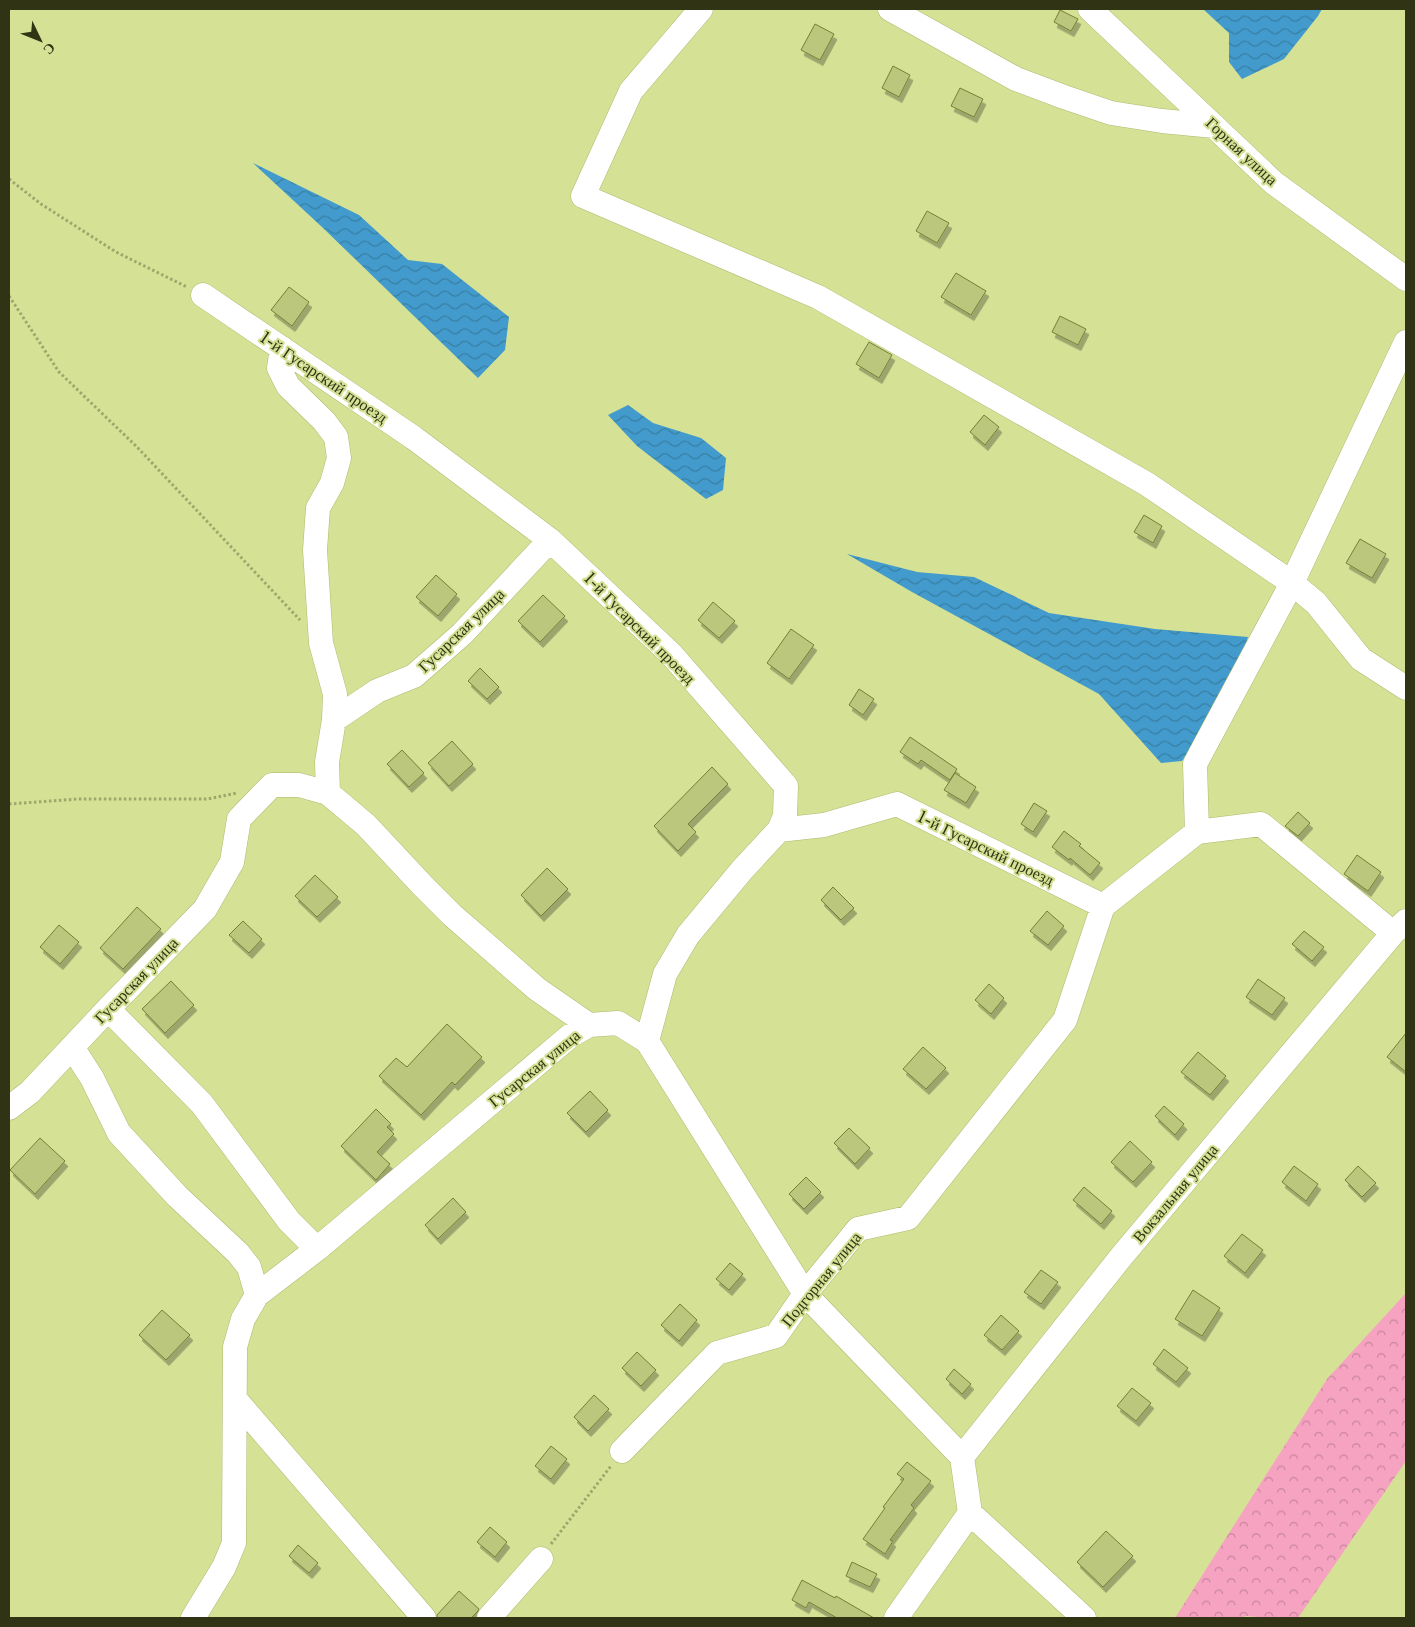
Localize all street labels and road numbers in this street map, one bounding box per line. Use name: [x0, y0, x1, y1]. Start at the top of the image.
street label: Горная улица: [1202, 113, 1282, 189]
street label: 1-й Гусарский проезд: [256, 327, 392, 427]
street label: 1-й Гусарский проезд: [580, 568, 700, 688]
street label: Гусарская улица: [414, 584, 508, 676]
street label: 1-й Гусарский проезд: [914, 806, 1058, 890]
street label: Гусарская улица: [90, 933, 182, 1027]
street label: Гусарская улица: [484, 1025, 584, 1111]
street label: Вокзальная улица: [1128, 1140, 1222, 1246]
street label: Подгорная улица: [777, 1227, 865, 1331]

